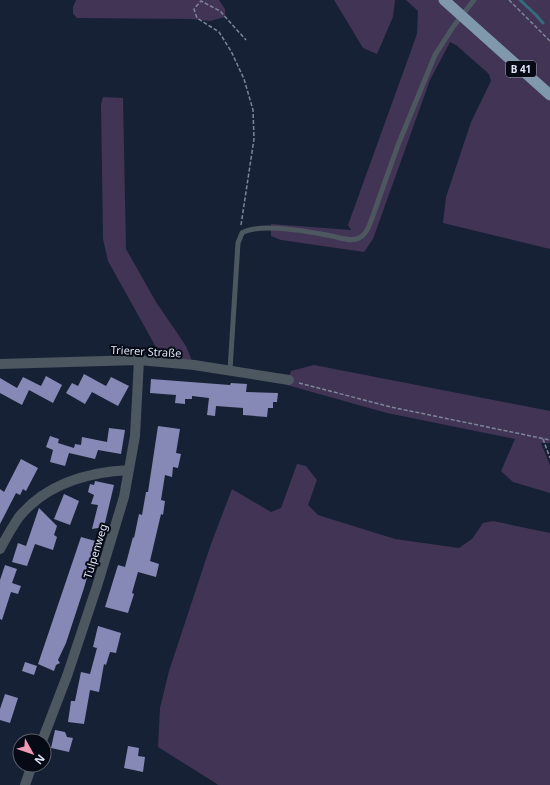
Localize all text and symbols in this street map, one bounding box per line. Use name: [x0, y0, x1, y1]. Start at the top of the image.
road number: B 41: [506, 61, 536, 77]
street label: Trierer Straße: [110, 342, 182, 360]
street label: Tulpenweg: [80, 522, 110, 580]
north arrow: [12, 733, 52, 773]
text: N: [31, 751, 49, 768]

